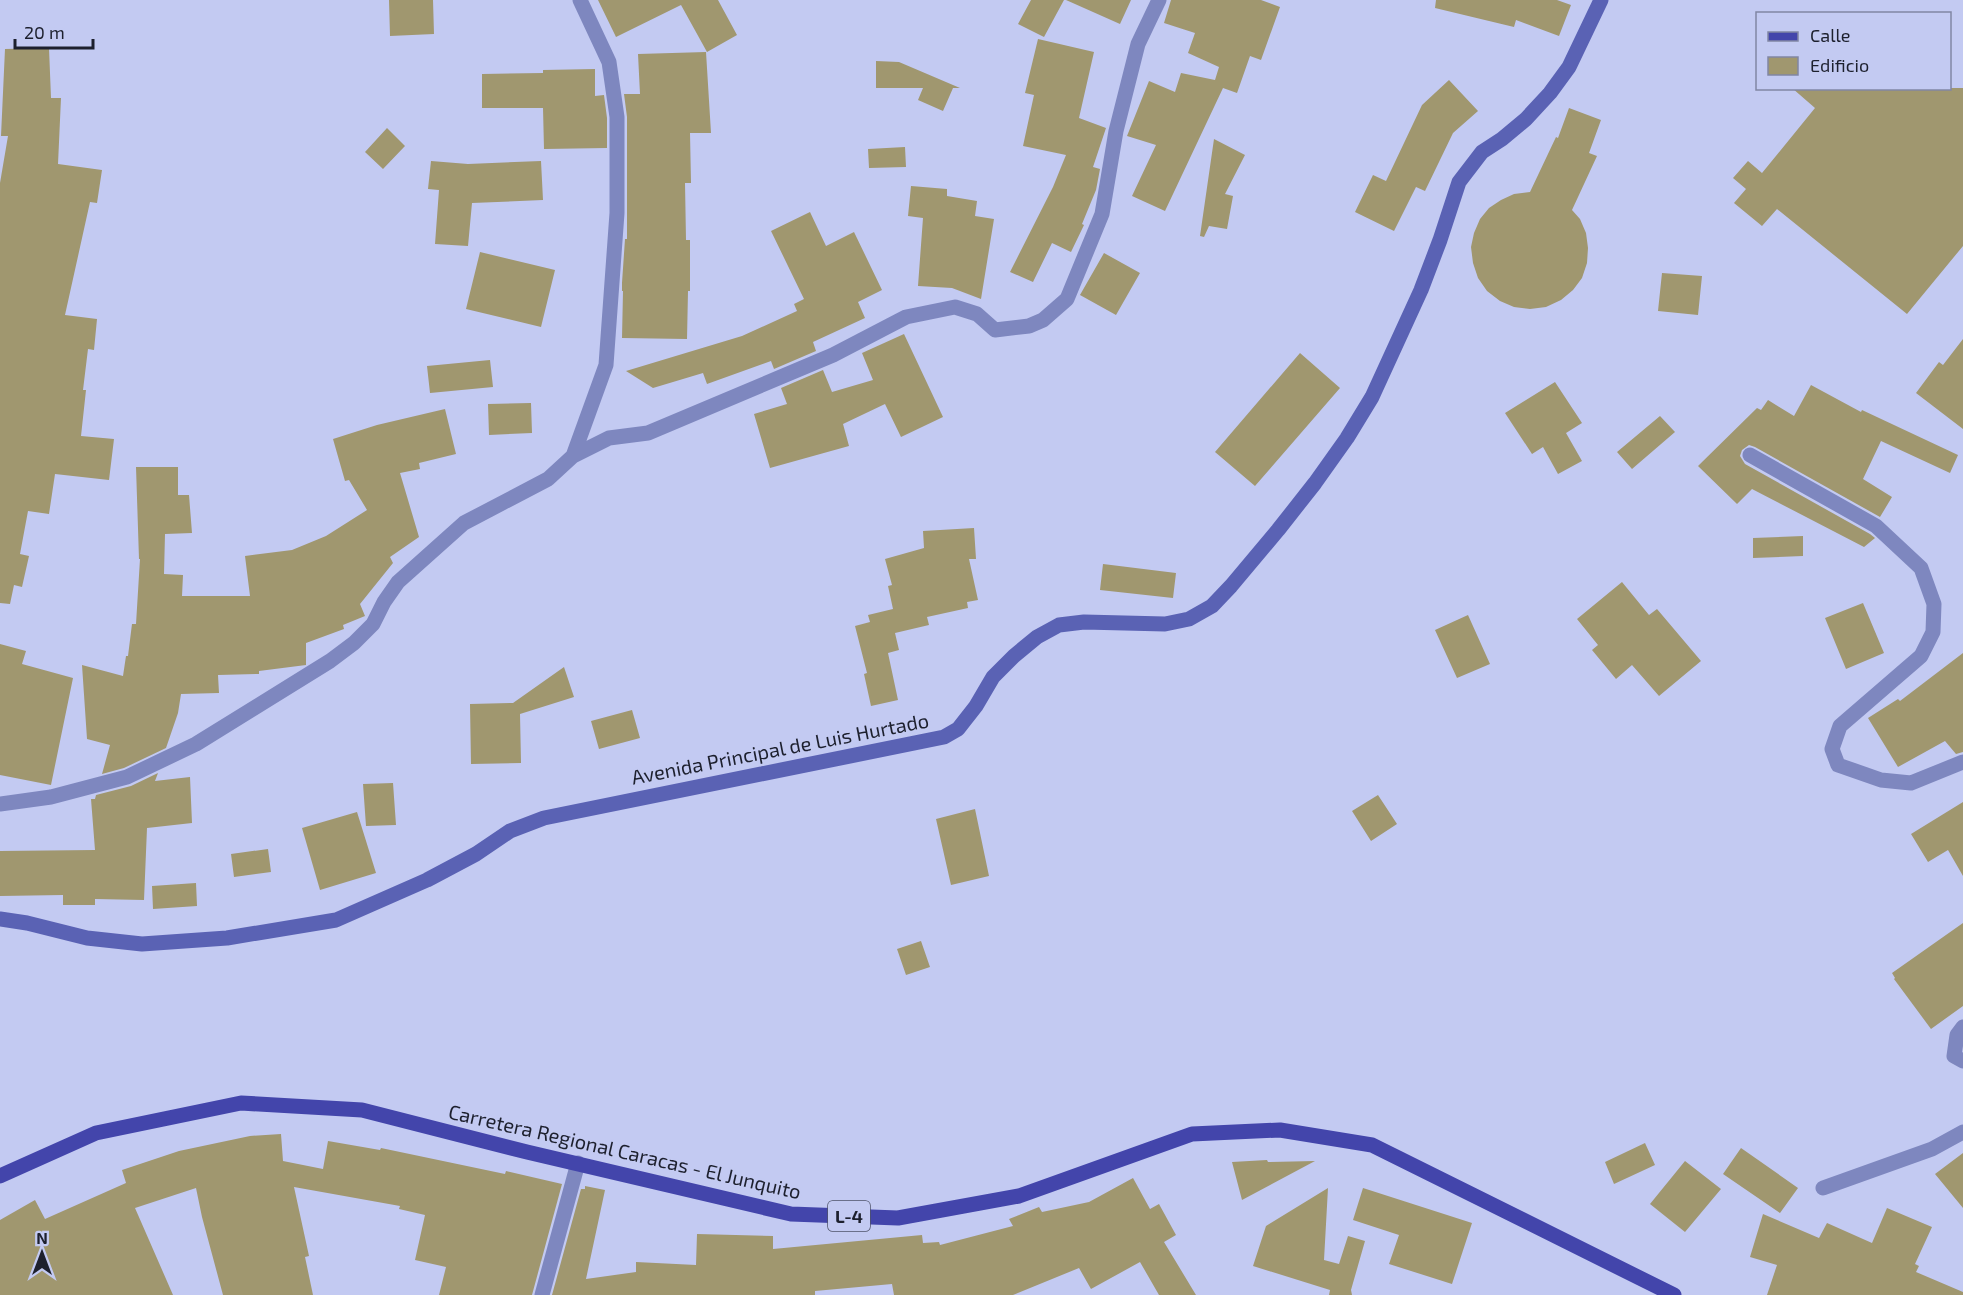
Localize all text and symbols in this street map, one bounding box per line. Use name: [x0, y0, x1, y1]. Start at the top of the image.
scale bar: [15, 12, 93, 50]
legend: [1756, 12, 1951, 90]
text: 20 m: [24, 21, 65, 43]
text: Calle: [1810, 24, 1851, 46]
text: Edificio: [1810, 54, 1869, 76]
street label: Avenida Principal de Luis Hurtado: [629, 707, 931, 789]
street label: Carretera Regional Caracas - El Junquito: [446, 1099, 804, 1203]
road number: L-4: [828, 1201, 870, 1231]
north arrow: [12, 1223, 72, 1283]
text: N: [36, 1228, 48, 1247]

